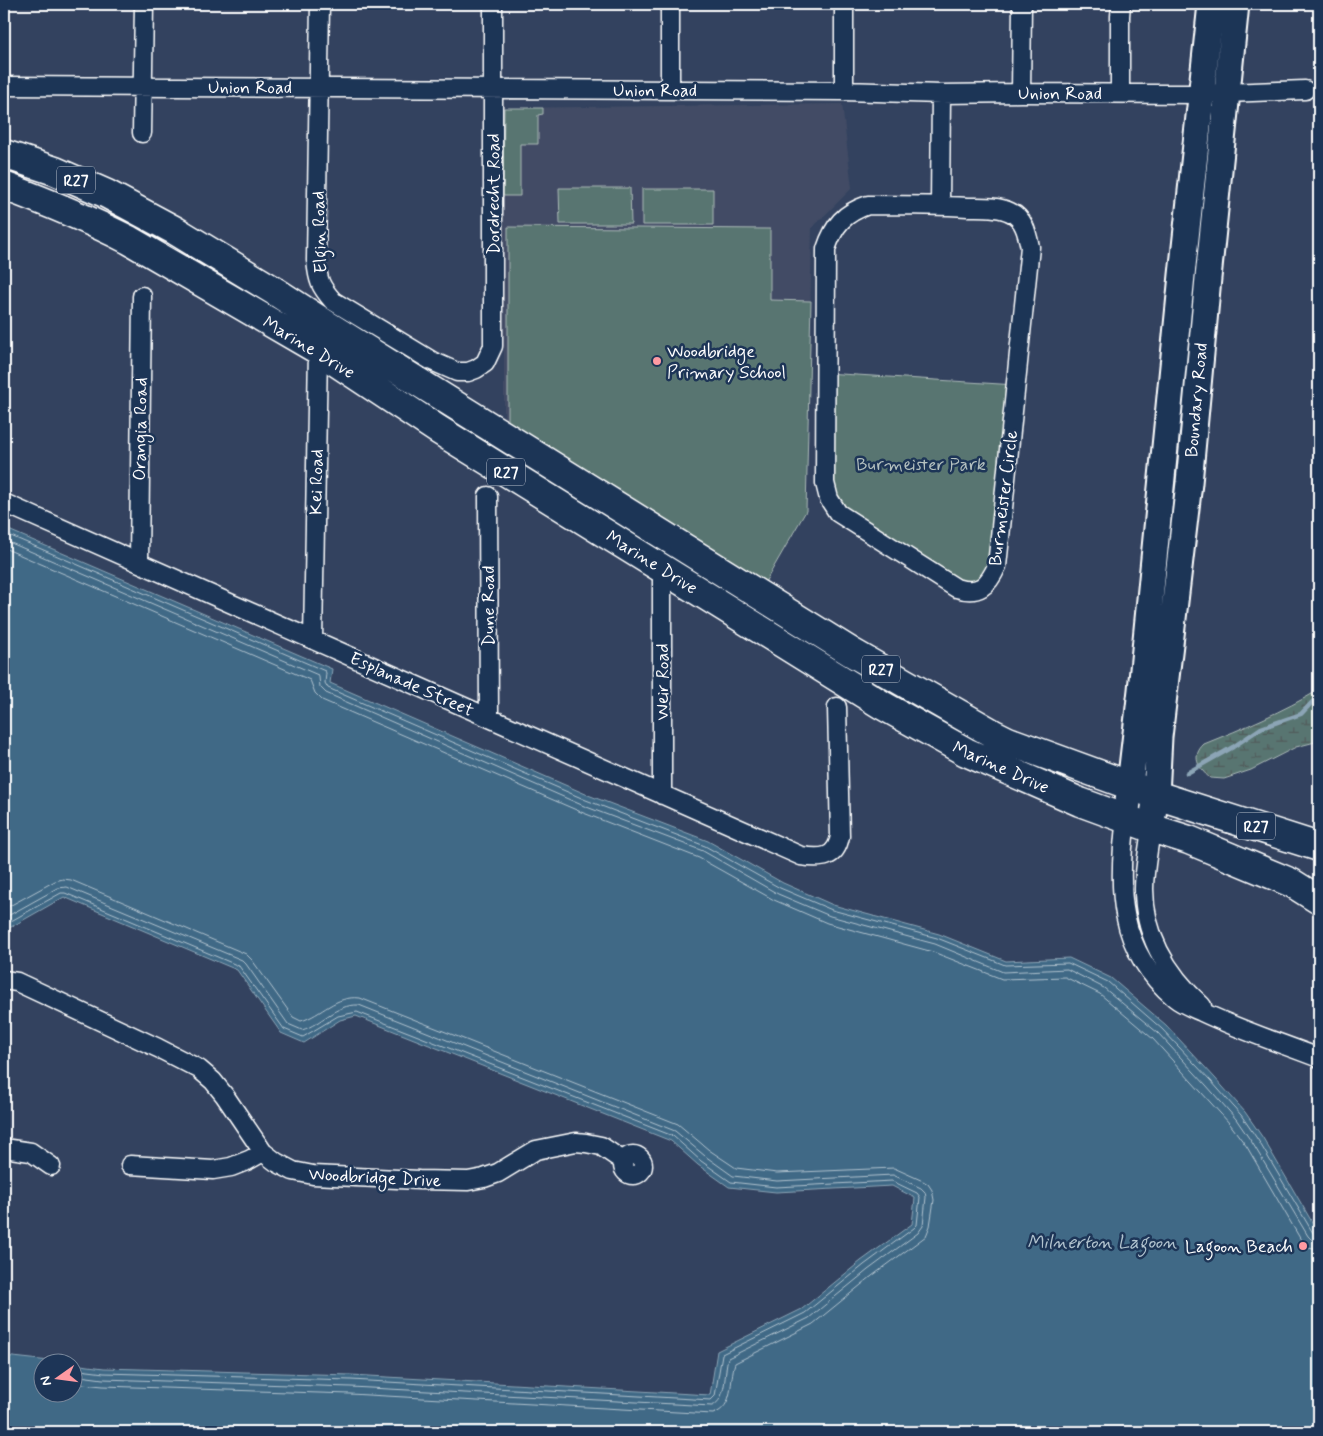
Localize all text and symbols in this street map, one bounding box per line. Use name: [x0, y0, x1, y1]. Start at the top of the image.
street label: Union Road: [208, 76, 292, 100]
street label: Union Road: [613, 79, 697, 103]
street label: Union Road: [1018, 82, 1102, 106]
street label: Dordrecht Road: [482, 133, 506, 255]
road number: R27: [57, 166, 95, 194]
street label: Elgin Road: [307, 190, 335, 274]
street label: Marine Drive: [258, 311, 359, 385]
place label: Woodbridge Primary School: [667, 340, 786, 385]
street label: Boundary Road: [1180, 342, 1214, 458]
marker: Woodbridge Primary School: [651, 355, 663, 367]
street label: Orangia Road: [128, 377, 155, 481]
street label: Burmeister Circle: [984, 429, 1024, 567]
street label: Kei Road: [304, 449, 330, 515]
park label: Burmeister Park: [856, 453, 986, 477]
road number: R27: [487, 458, 525, 486]
street label: Marine Drive: [601, 525, 702, 601]
street label: Dune Road: [477, 566, 501, 646]
street label: Weir Road: [651, 643, 675, 721]
street label: Esplanade Street: [346, 647, 477, 723]
road number: R27: [862, 656, 900, 682]
street label: Marine Drive: [948, 736, 1053, 800]
road number: R27: [1237, 812, 1275, 839]
street label: Woodbridge Drive: [308, 1163, 442, 1194]
water label: Milnerton Lagoon: [1027, 1230, 1177, 1257]
place label: Lagoon Beach: [1185, 1235, 1293, 1261]
marker: Lagoon Beach: [1297, 1240, 1309, 1252]
north arrow: [32, 1354, 82, 1404]
text: N: [36, 1374, 56, 1388]

